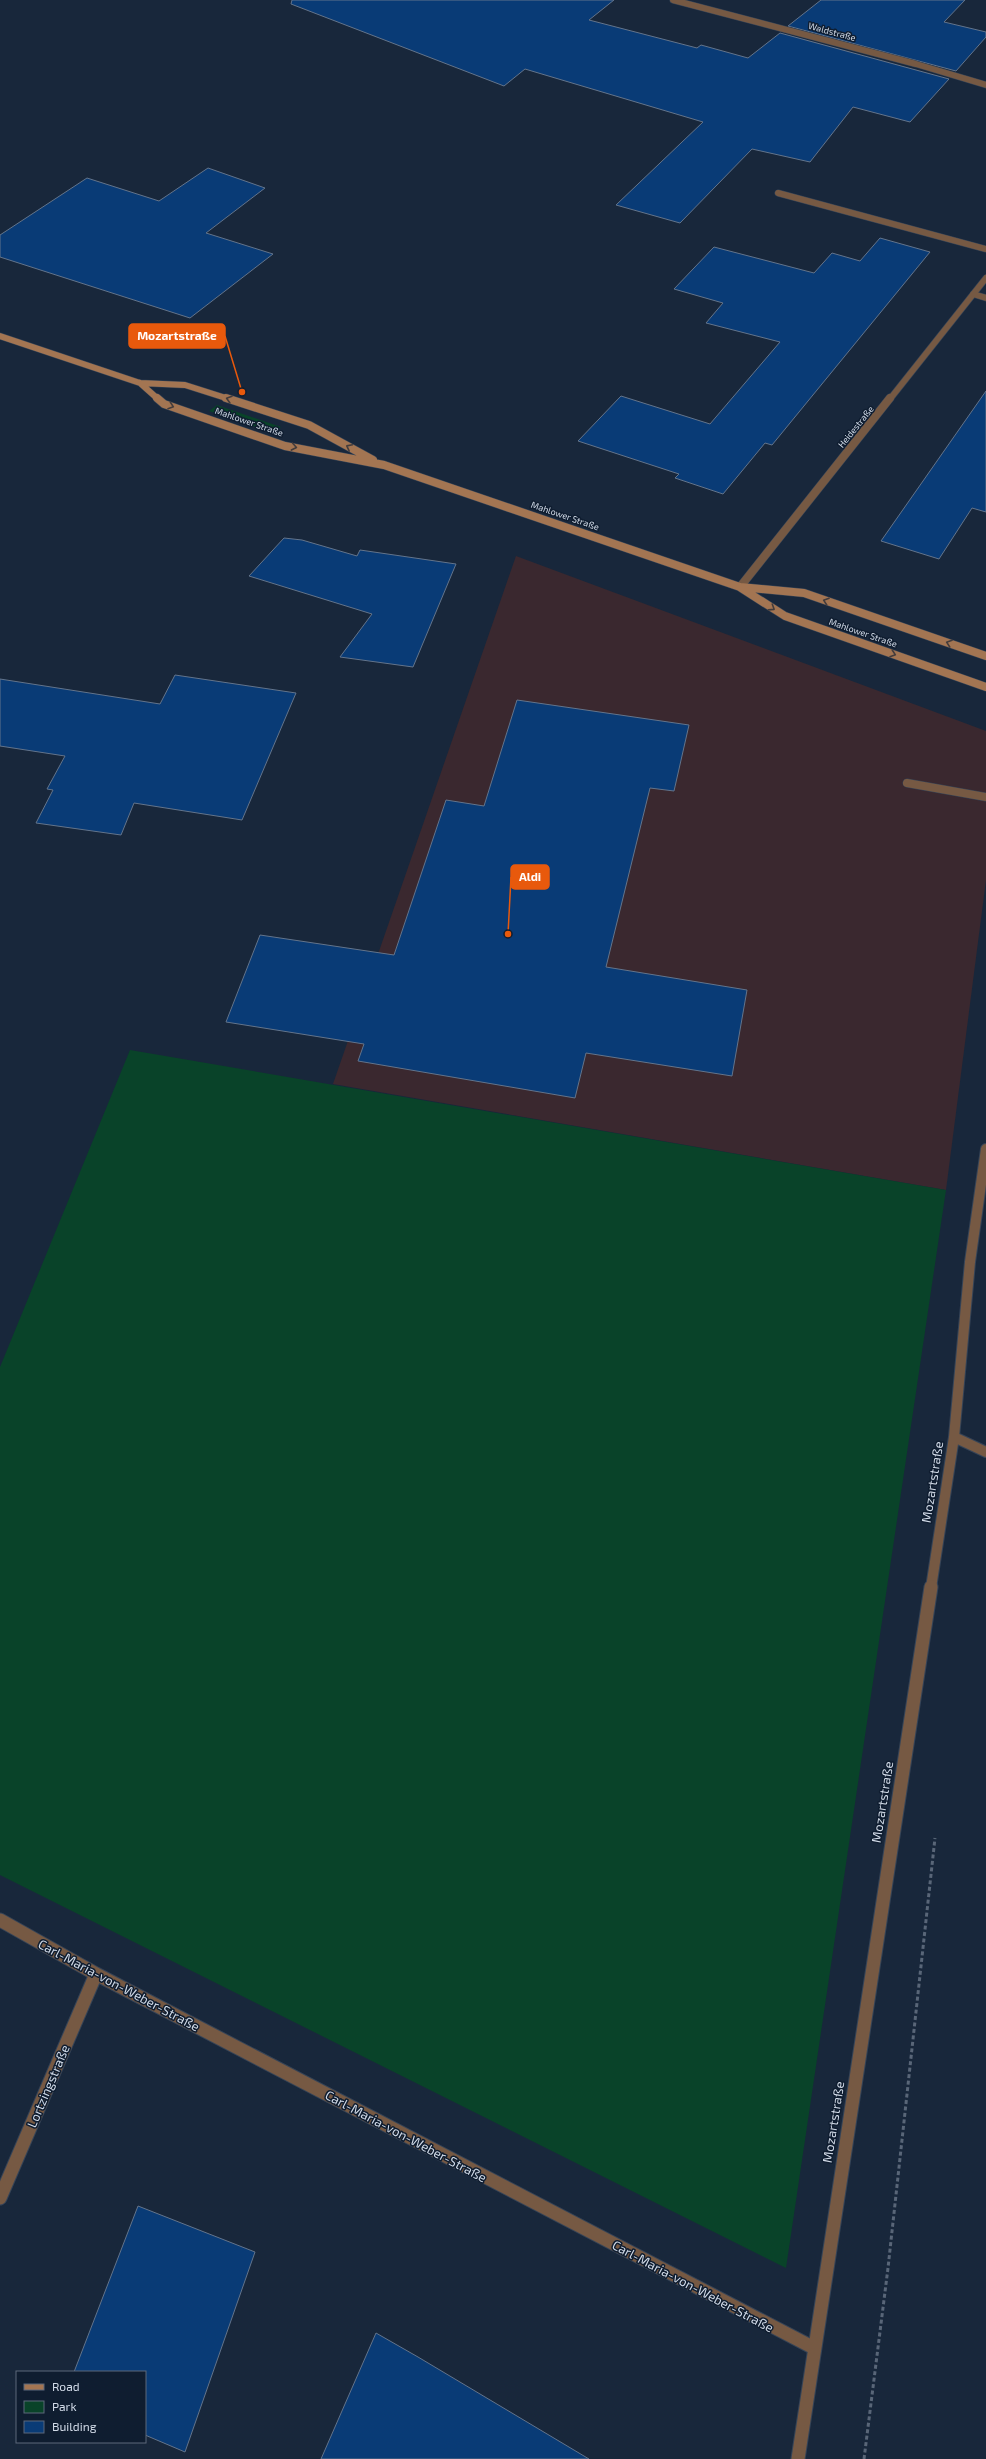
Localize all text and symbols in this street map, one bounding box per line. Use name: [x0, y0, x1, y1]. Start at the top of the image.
street label: Waldstraße: [807, 20, 857, 43]
callout: Mozartstraße: [129, 324, 225, 348]
text: Mozartstraße: [137, 328, 217, 342]
one-way arrow: [226, 395, 233, 404]
one-way arrow: [167, 401, 174, 410]
street label: Heidestraße: [835, 403, 876, 450]
street label: Mahlower Straße: [214, 405, 285, 438]
one-way arrow: [291, 442, 297, 451]
one-way arrow: [346, 444, 353, 452]
street label: Mahlower Straße: [530, 499, 601, 532]
one-way arrow: [823, 597, 830, 605]
one-way arrow: [768, 603, 775, 611]
street label: Mahlower Straße: [828, 616, 899, 649]
one-way arrow: [946, 640, 953, 648]
one-way arrow: [890, 650, 897, 658]
callout: Aldi: [511, 865, 549, 889]
text: Aldi: [519, 869, 541, 883]
street label: Mozartstraße: [918, 1440, 946, 1524]
street label: Mozartstraße: [868, 1760, 896, 1844]
street label: Carl-Maria-von-Weber-Straße: [35, 1936, 203, 2034]
street label: Lortzingstraße: [23, 2042, 73, 2130]
street label: Mozartstraße: [819, 2080, 847, 2164]
street label: Carl-Maria-von-Weber-Straße: [322, 2087, 490, 2185]
street label: Carl-Maria-von-Weber-Straße: [609, 2237, 777, 2335]
legend: [16, 2371, 146, 2443]
text: Road: [52, 2379, 80, 2393]
text: Park: [52, 2399, 77, 2413]
text: Building: [52, 2419, 97, 2433]

